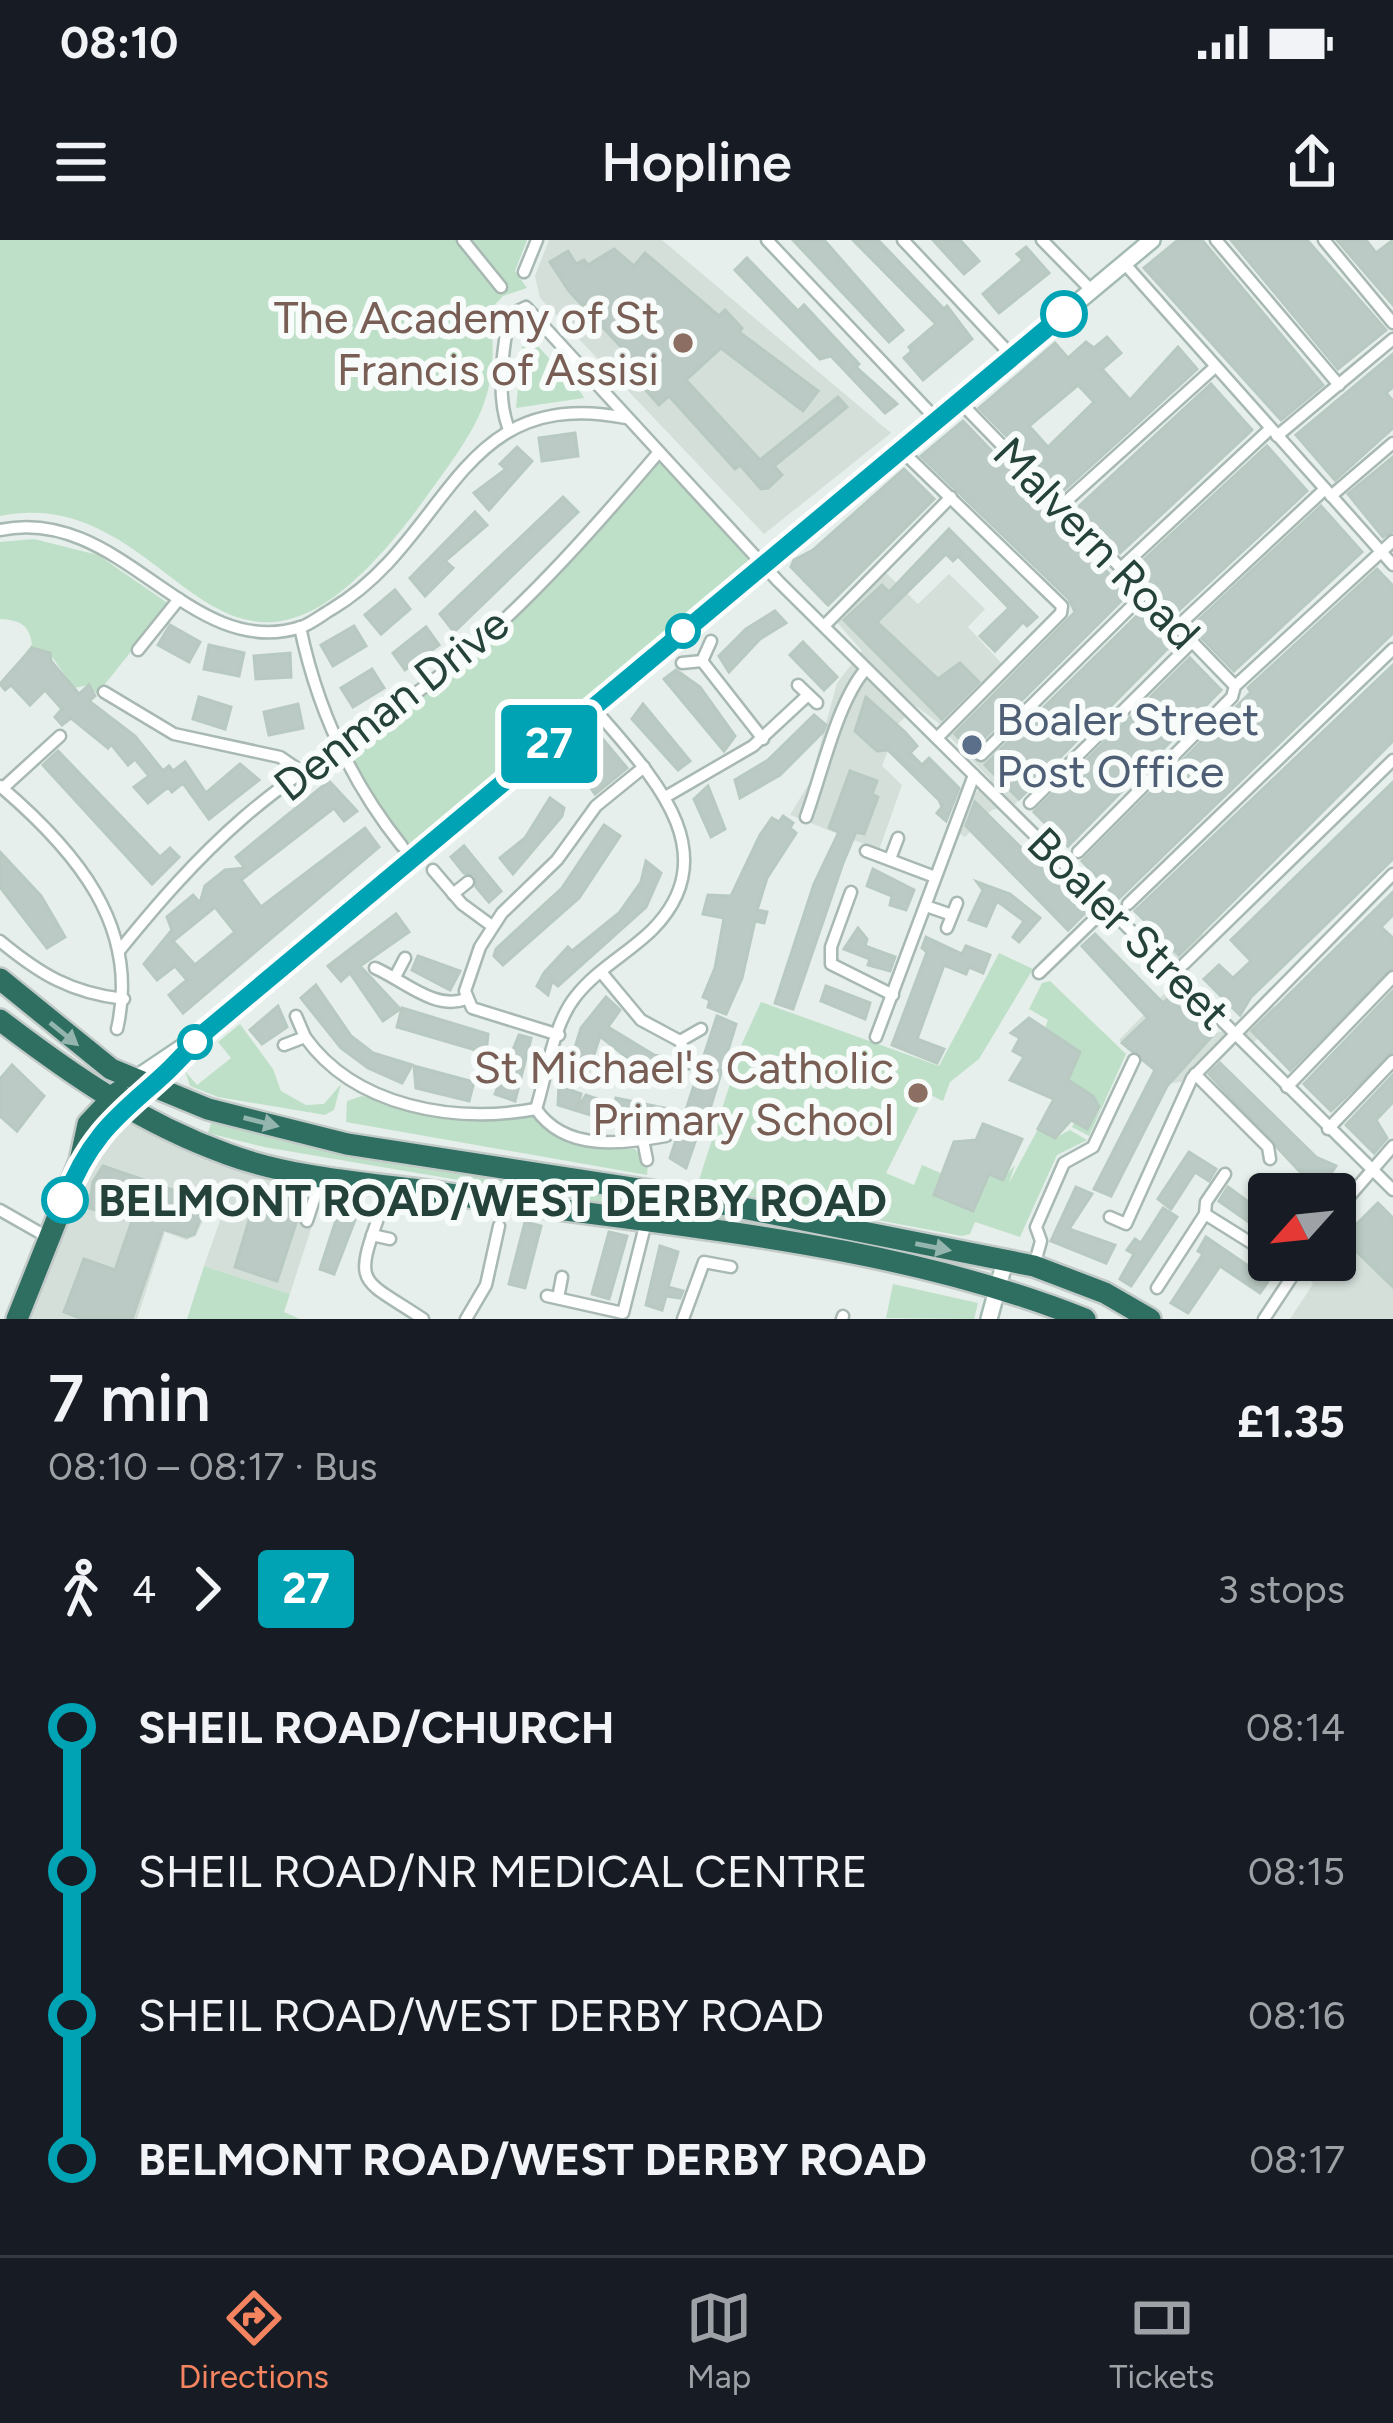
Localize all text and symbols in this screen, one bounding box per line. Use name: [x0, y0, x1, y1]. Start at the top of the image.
text: 08:10: [60, 15, 178, 69]
icon: menu: [48, 129, 114, 195]
icon: share: [1279, 129, 1345, 195]
text: Hopline: [601, 130, 792, 195]
place label: The Academy of St Francis of Assisi: [274, 290, 659, 396]
unlabelled marker: [1042, 292, 1086, 336]
marker: The Academy of St Francis of Assisi: [670, 330, 696, 356]
street label: Malvern Road: [983, 426, 1211, 660]
street label: Denman Drive: [263, 596, 519, 812]
unlabelled marker: [667, 615, 699, 647]
place label: Boaler Street Post Office: [996, 692, 1259, 798]
line badge: 27: [495, 705, 603, 783]
text: 27: [525, 718, 573, 769]
marker: Boaler Street Post Office: [959, 732, 985, 758]
street label: Boaler Street: [1017, 816, 1241, 1040]
one-way arrow: [49, 1021, 80, 1046]
unlabelled marker: [179, 1026, 211, 1058]
place label: St Michael's Catholic Primary School: [473, 1040, 894, 1146]
marker: St Michael's Catholic Primary School: [905, 1080, 931, 1106]
one-way arrow: [243, 1113, 280, 1132]
place label: BELMONT ROAD/WEST DERBY ROAD: [98, 1173, 887, 1227]
north arrow: [1248, 1173, 1356, 1281]
map controls: [1248, 1173, 1356, 1281]
marker: BELMONT ROAD/WEST DERBY ROAD: [43, 1178, 87, 1222]
one-way arrow: [915, 1238, 952, 1257]
text: 7 min: [48, 1358, 211, 1438]
text: £1.35: [1237, 1394, 1345, 1448]
text: 08:10 – 08:17 · Bus: [48, 1443, 377, 1490]
icon: walk: [48, 1556, 114, 1622]
icon: forward: [174, 1556, 240, 1622]
text: 27: [282, 1563, 330, 1614]
text: 4: [132, 1566, 156, 1613]
text: 3 stops: [1217, 1566, 1345, 1613]
text: SHEIL ROAD/CHURCH: [138, 1700, 614, 1754]
text: 08:14: [1246, 1704, 1345, 1751]
text: SHEIL ROAD/NR MEDICAL CENTRE: [138, 1844, 868, 1898]
text: 08:15: [1248, 1848, 1345, 1895]
text: SHEIL ROAD/WEST DERBY ROAD: [138, 1988, 824, 2042]
text: 08:16: [1248, 1992, 1345, 2039]
text: BELMONT ROAD/WEST DERBY ROAD: [138, 2132, 927, 2186]
text: 08:17: [1249, 2136, 1345, 2183]
tab: Directions: [179, 2285, 329, 2396]
tab: Map: [686, 2285, 752, 2396]
tab: Tickets: [1109, 2285, 1214, 2396]

